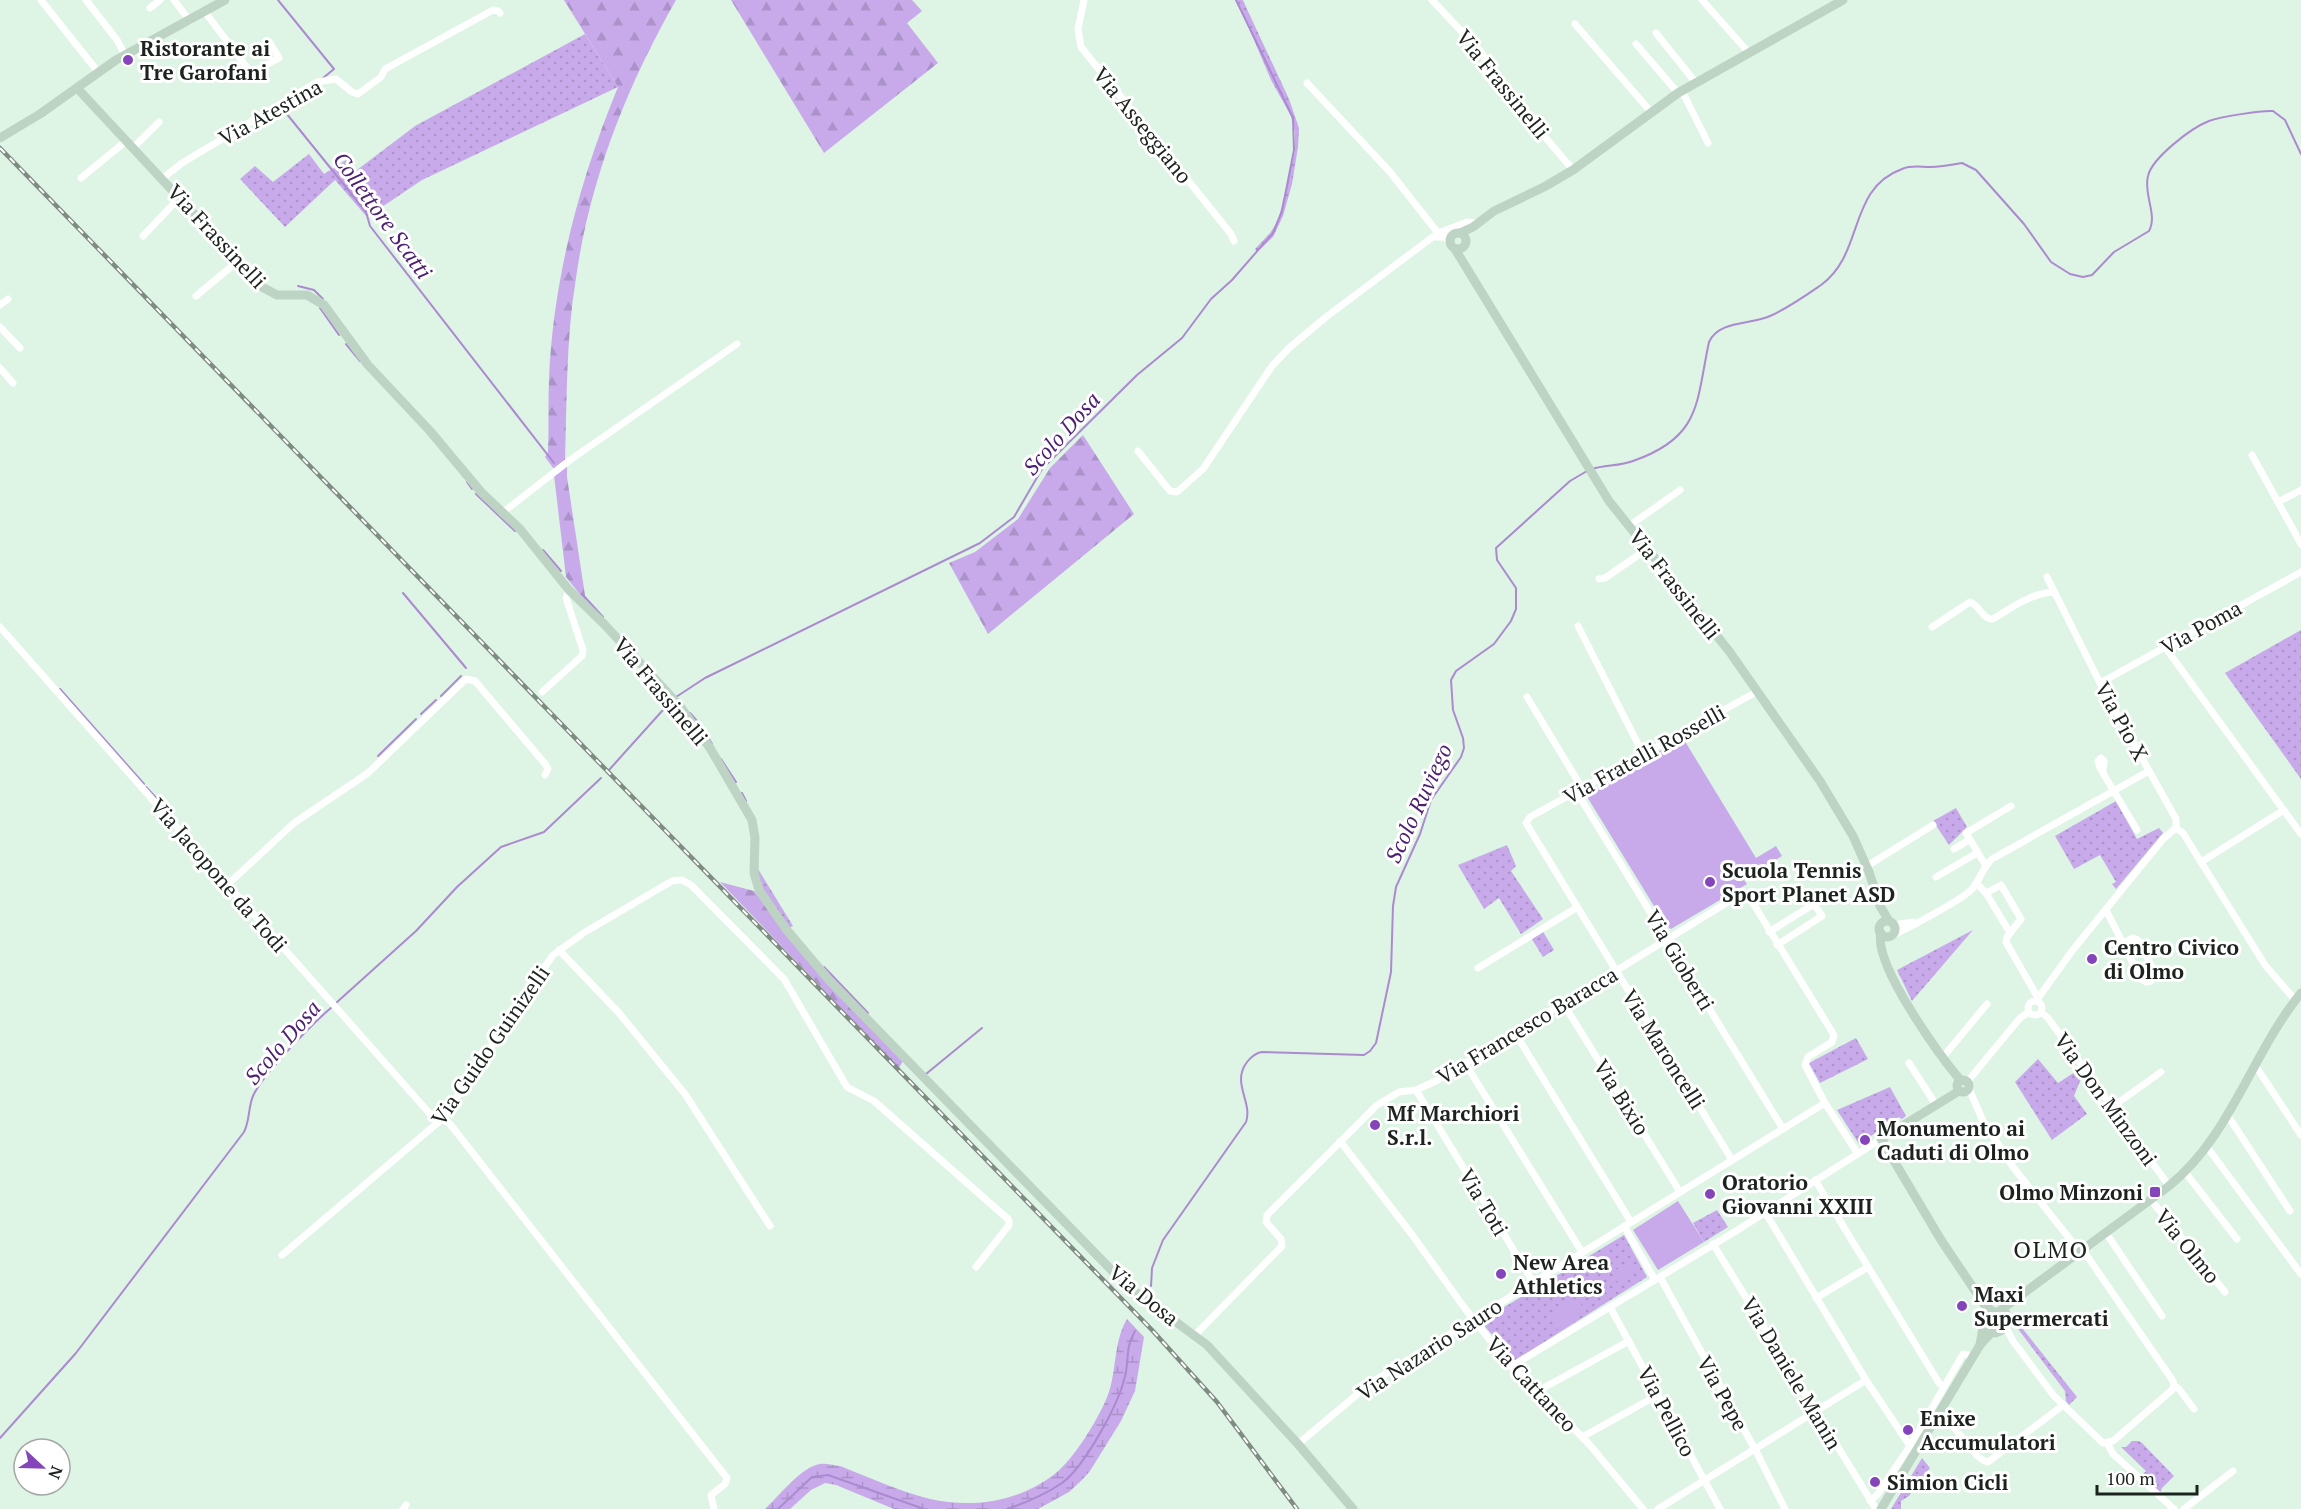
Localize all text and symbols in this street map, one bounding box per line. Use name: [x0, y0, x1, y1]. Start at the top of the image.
street label: Via Frassinelli: [1450, 24, 1556, 144]
place label: Ristorante ai Tre Garofani: [140, 34, 270, 86]
marker: Ristorante ai Tre Garofani: [121, 53, 135, 67]
street label: Via Asseggiano: [1087, 61, 1199, 189]
street label: Via Atestina: [213, 72, 327, 152]
water label: Collettore Scatti: [327, 146, 439, 284]
street label: Via Frassinelli: [161, 178, 273, 294]
water label: Scolo Dosa: [1016, 385, 1106, 481]
street label: Via Frassinelli: [1623, 523, 1727, 645]
street label: Via Poma: [2155, 593, 2247, 661]
street label: Via Frassinelli: [608, 631, 714, 751]
street label: Via Pio X: [2089, 677, 2155, 765]
street label: Via Fratelli Rosselli: [1558, 698, 1730, 810]
water label: Scolo Ruviego: [1378, 739, 1458, 867]
street label: Via Jacopone da Todi: [144, 792, 294, 958]
place label: Scuola Tennis Sport Planet ASD: [1722, 856, 1895, 908]
marker: Scuola Tennis Sport Planet ASD: [1703, 875, 1717, 889]
street label: Via Gioberti: [1639, 904, 1721, 1016]
place label: Centro Civico di Olmo: [2104, 933, 2239, 985]
marker: Centro Civico di Olmo: [2085, 952, 2099, 966]
street label: Via Guido Guinizelli: [424, 960, 556, 1130]
street label: Via Francesco Baracca: [1431, 960, 1623, 1090]
street label: Via Maroncelli: [1616, 984, 1712, 1114]
water label: Scolo Dosa: [237, 994, 327, 1090]
street label: Via Don Minzoni: [2048, 1027, 2164, 1171]
street label: Via Bixio: [1588, 1054, 1656, 1140]
place label: Mf Marchiori S.r.l.: [1387, 1099, 1519, 1151]
place label: Monumento ai Caduti di Olmo: [1877, 1114, 2029, 1166]
marker: Mf Marchiori S.r.l.: [1368, 1118, 1382, 1132]
marker: Monumento ai Caduti di Olmo: [1858, 1133, 1872, 1147]
street label: Via Toti: [1453, 1163, 1515, 1241]
place label: Oratorio Giovanni XXIII: [1722, 1168, 1873, 1220]
place label: Olmo Minzoni: [1999, 1178, 2143, 1206]
marker: Olmo Minzoni: [2148, 1185, 2162, 1199]
marker: Oratorio Giovanni XXIII: [1703, 1187, 1717, 1201]
street label: Via Olmo: [2149, 1203, 2227, 1289]
district label: OLMO: [2013, 1233, 2089, 1265]
place label: New Area Athletics: [1513, 1248, 1610, 1300]
street label: Via Dosa: [1103, 1258, 1185, 1332]
marker: New Area Athletics: [1494, 1267, 1508, 1281]
place label: Maxi Supermercati: [1974, 1280, 2109, 1332]
street label: Via Nazario Sauro: [1351, 1292, 1507, 1406]
street label: Via Daniele Manin: [1735, 1292, 1849, 1455]
marker: Maxi Supermercati: [1955, 1299, 1969, 1313]
street label: Via Cattaneo: [1480, 1330, 1584, 1438]
street label: Via Pepe: [1691, 1351, 1755, 1435]
street label: Via Pellico: [1631, 1361, 1703, 1461]
place label: Enixe Accumulatori: [1920, 1404, 2056, 1456]
marker: Enixe Accumulatori: [1901, 1423, 1915, 1437]
north arrow: [12, 1437, 72, 1497]
scale bar: [2097, 1458, 2198, 1496]
text: N: [43, 1463, 68, 1482]
text: 100 m: [2106, 1466, 2155, 1490]
place label: Simion Cicli: [1887, 1468, 2009, 1496]
marker: Simion Cicli: [1868, 1475, 1882, 1489]

